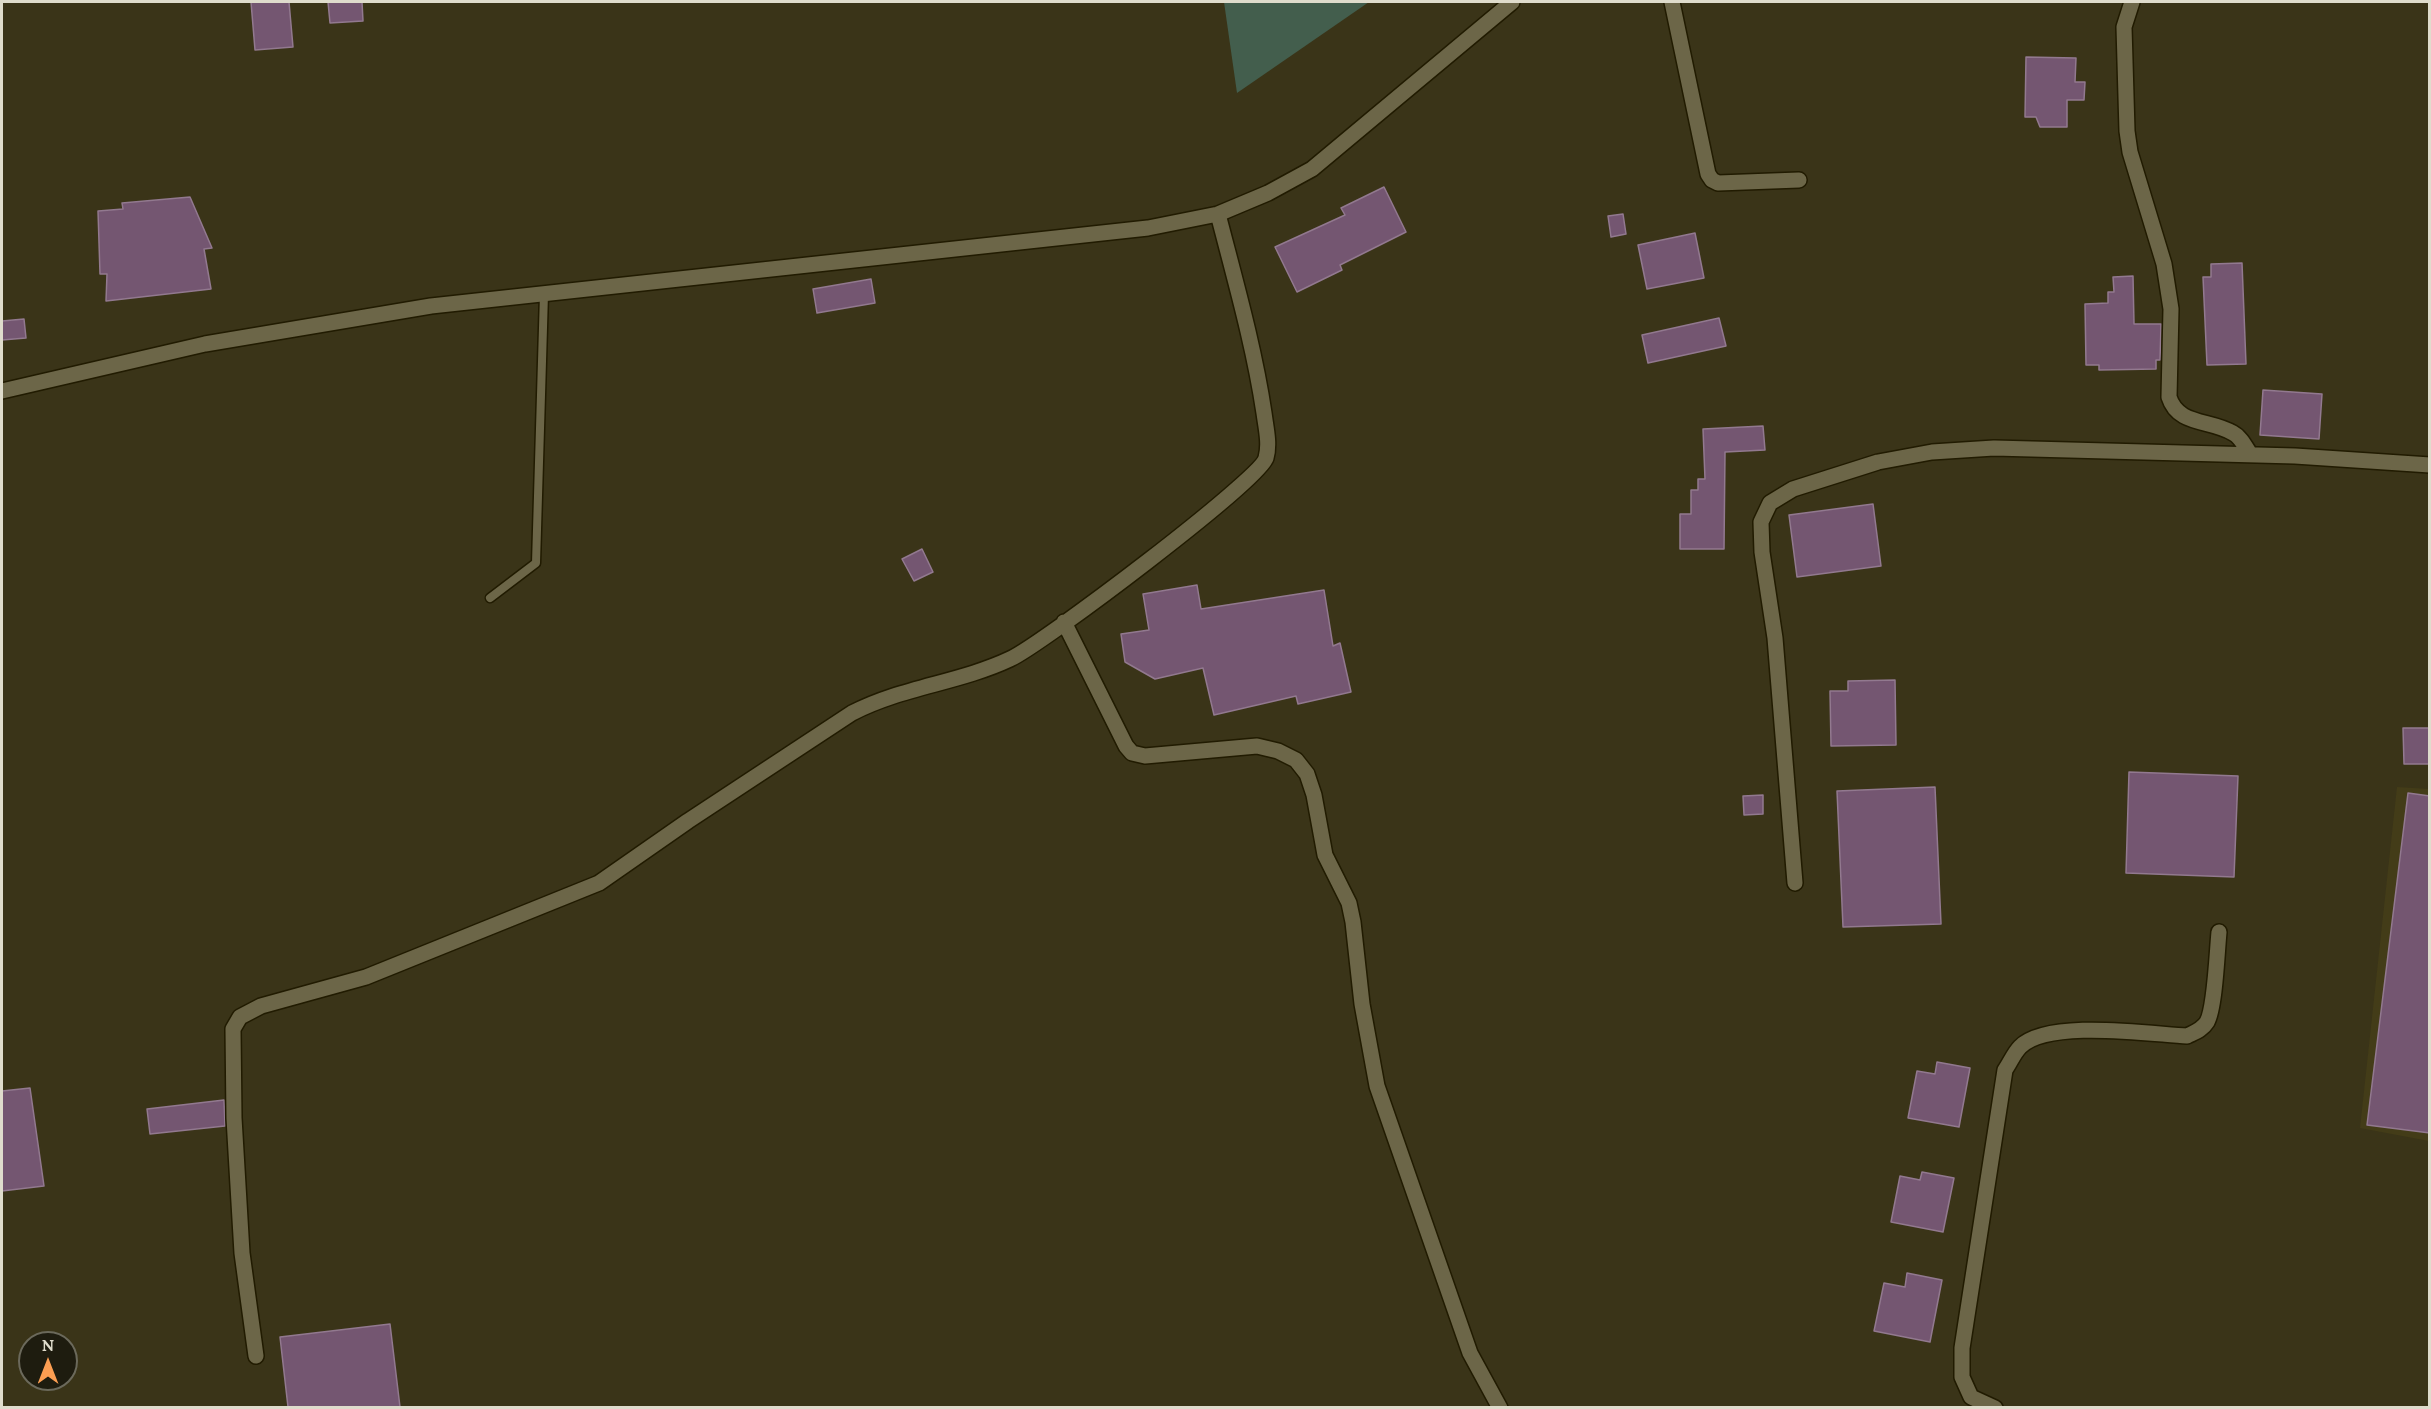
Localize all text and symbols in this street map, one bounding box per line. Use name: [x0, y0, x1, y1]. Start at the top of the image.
north arrow: [18, 1331, 78, 1391]
text: N: [42, 1335, 54, 1355]

